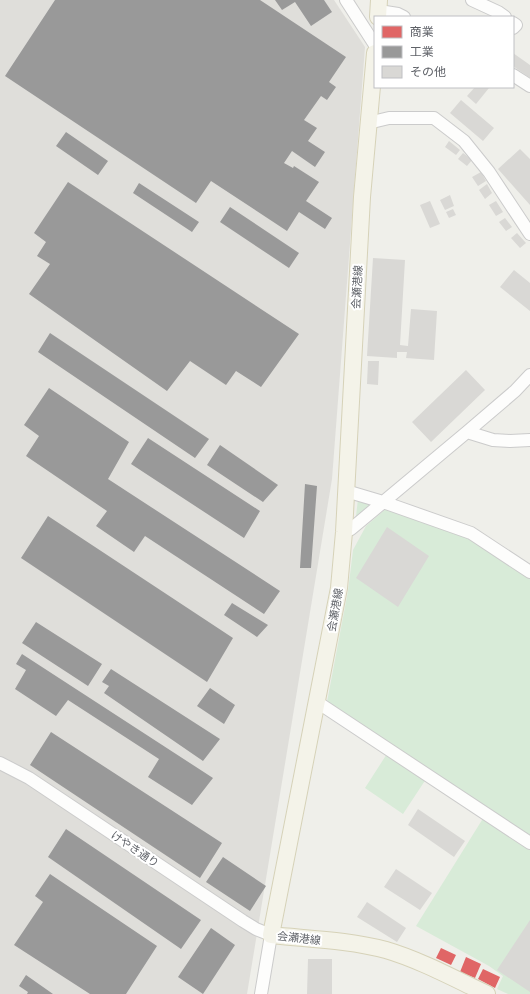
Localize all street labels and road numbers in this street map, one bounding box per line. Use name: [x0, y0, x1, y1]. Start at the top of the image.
street label: 会瀬港線: [350, 265, 365, 309]
street label: 会瀬港線: [325, 587, 346, 633]
street label: けやき通り: [108, 829, 161, 870]
street label: 会瀬港線: [276, 930, 322, 947]

